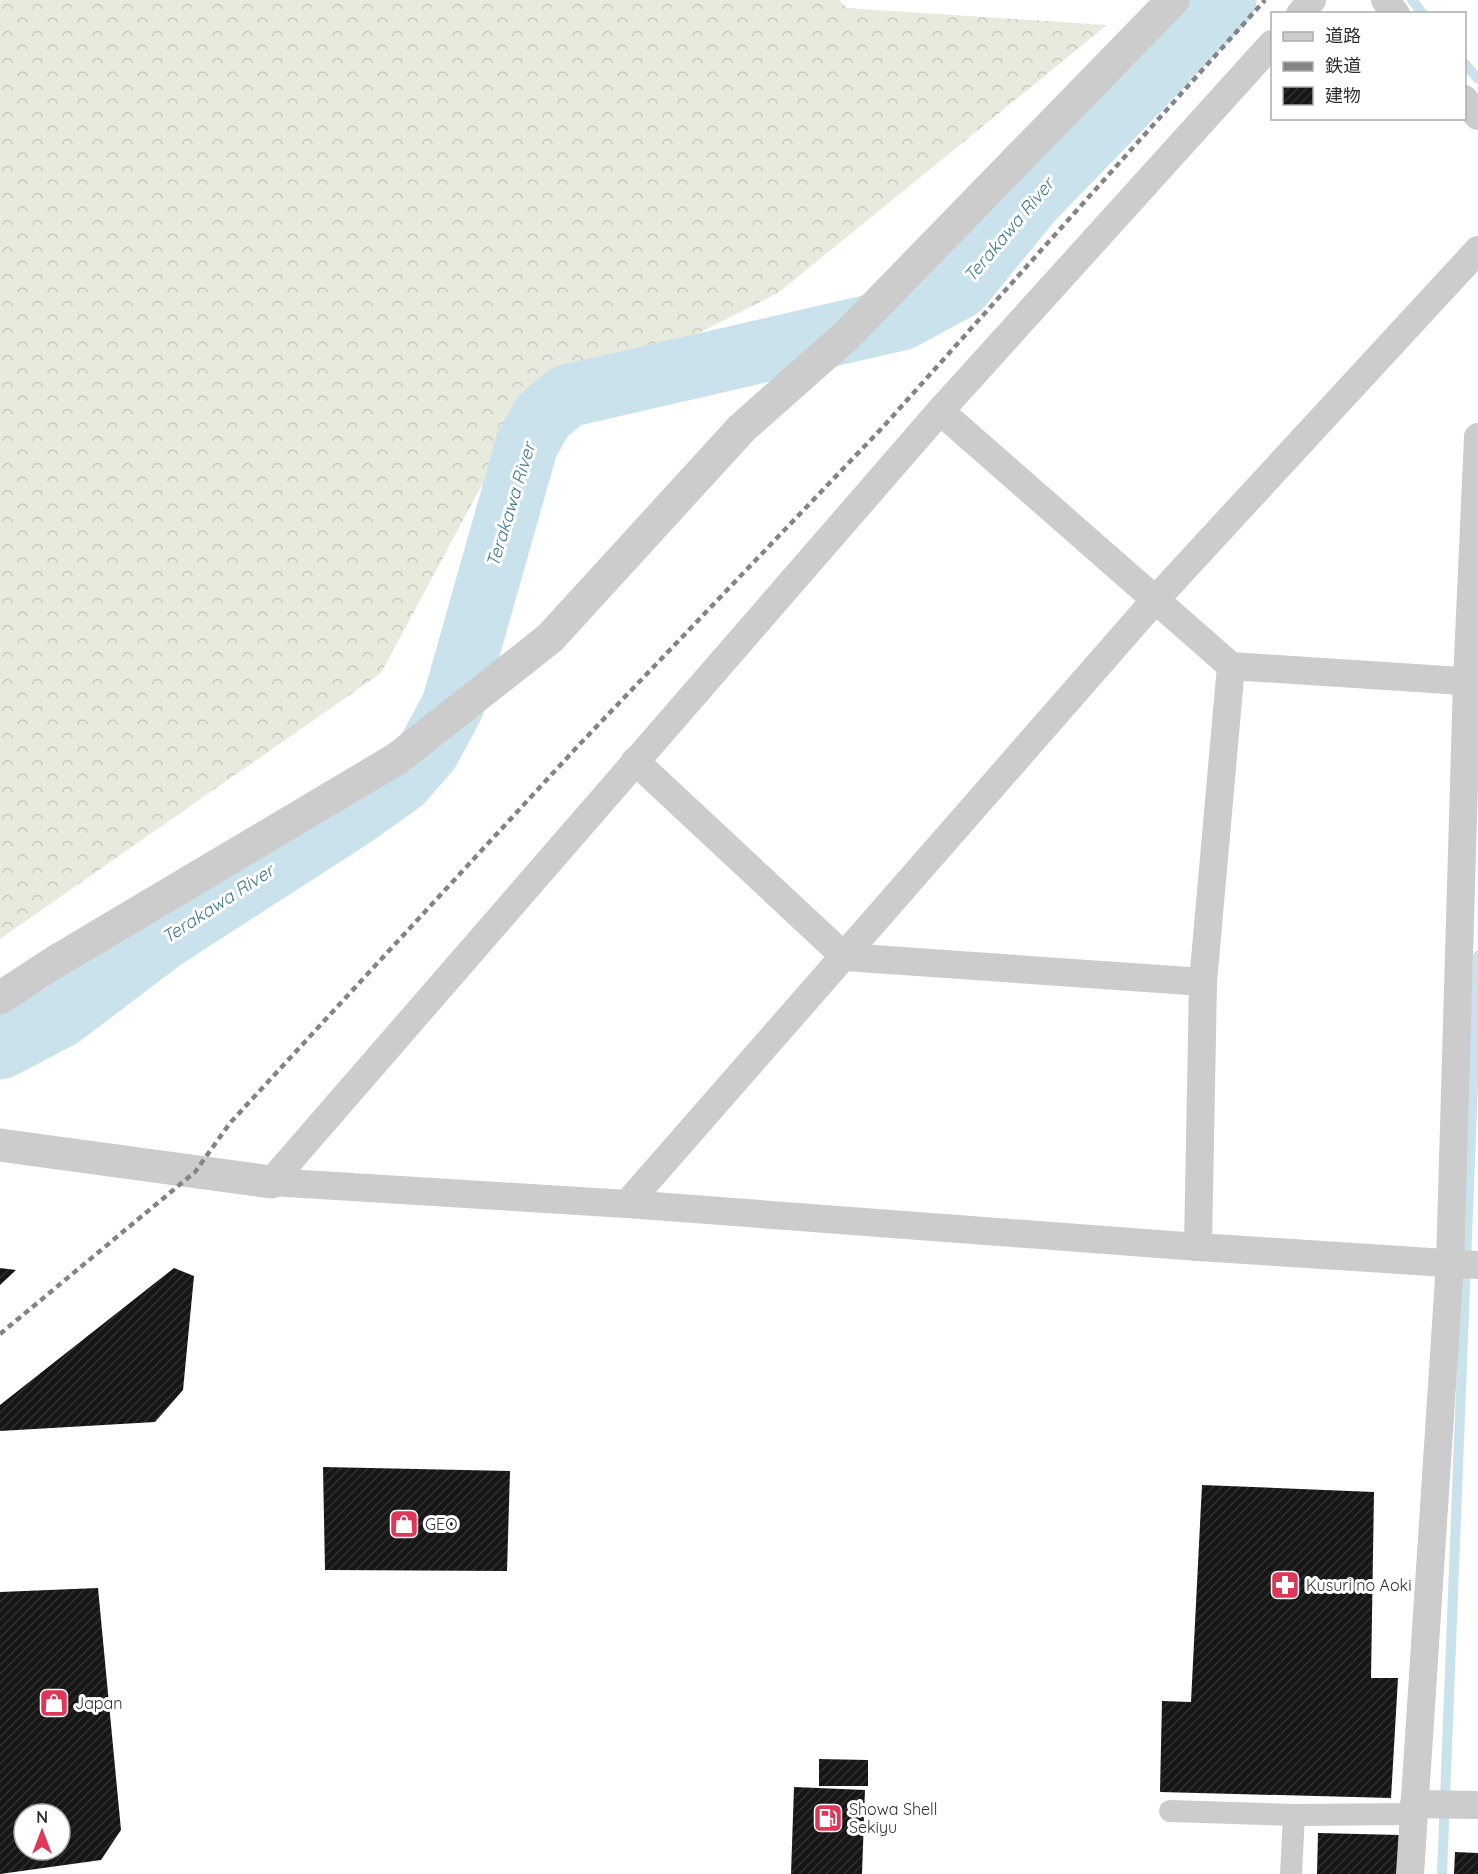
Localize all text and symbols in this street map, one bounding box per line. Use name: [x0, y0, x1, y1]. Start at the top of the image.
legend: [1271, 12, 1466, 120]
text: 道路: [1325, 24, 1361, 47]
text: 鉄道: [1325, 54, 1361, 77]
text: 建物: [1325, 84, 1361, 107]
water label: Terakawa River: [958, 171, 1060, 286]
water label: Terakawa River: [481, 438, 541, 570]
water label: Terakawa River: [157, 858, 280, 948]
shop icon: GEO: [388, 1508, 420, 1540]
place label: GEO: [425, 1514, 457, 1534]
pharmacy icon: Kusuri no Aoki: [1269, 1569, 1301, 1601]
place label: Kusuri no Aoki: [1306, 1575, 1412, 1595]
shop icon: Japan: [38, 1687, 70, 1719]
place label: Japan: [75, 1693, 123, 1713]
place label: Showa Shell Sekiyu: [849, 1799, 937, 1837]
north arrow: [12, 1802, 72, 1862]
fuel station icon: Showa Shell Sekiyu: [812, 1802, 844, 1834]
text: N: [36, 1807, 48, 1827]

